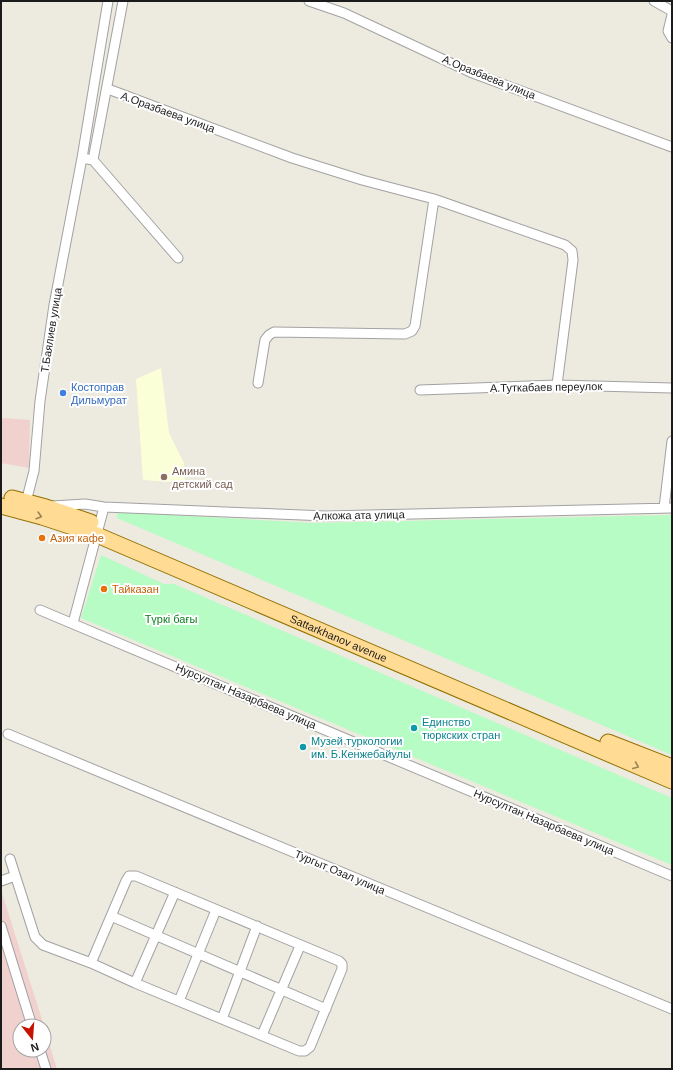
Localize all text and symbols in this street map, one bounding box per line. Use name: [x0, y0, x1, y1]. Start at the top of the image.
street label: А.Оразбаева улица: [441, 53, 538, 102]
street label: А.Оразбаева улица: [119, 89, 218, 135]
street label: Т.Баялиев улица: [38, 286, 64, 373]
street label: А.Туткабаев переулок: [490, 380, 602, 394]
place label: Костоправ Дильмурат: [71, 381, 127, 406]
marker: Костоправ Дильмурат: [58, 388, 68, 398]
place label: Амина детский сад: [172, 465, 233, 490]
marker: Амина детский сад: [159, 472, 169, 482]
street label: Алкожа ата улица: [313, 508, 406, 522]
one-way arrow: [35, 511, 42, 520]
place label: Азия кафе: [50, 532, 104, 544]
marker: Азия кафе: [37, 533, 47, 543]
place label: Тайказан: [112, 583, 159, 595]
marker: Тайказан: [99, 584, 109, 594]
street label: Sattarkhanov avenue: [288, 612, 389, 664]
park label: Түркі бағы: [145, 613, 197, 625]
street label: Нурсултан Назарбаева улица: [174, 661, 319, 731]
place label: Единство тюркских стран: [422, 716, 500, 741]
marker: Единство тюркских стран: [409, 723, 419, 733]
place label: Музей туркологии им. Б.Кенжебайулы: [311, 735, 411, 760]
marker: Музей туркологии им. Б.Кенжебайулы: [298, 742, 308, 752]
one-way arrow: [632, 761, 640, 769]
street label: Нурсултан Назарбаева улица: [472, 787, 617, 857]
street label: Тургыт Озал улица: [293, 848, 388, 897]
north arrow: [12, 1018, 52, 1058]
text: N: [29, 1041, 40, 1054]

